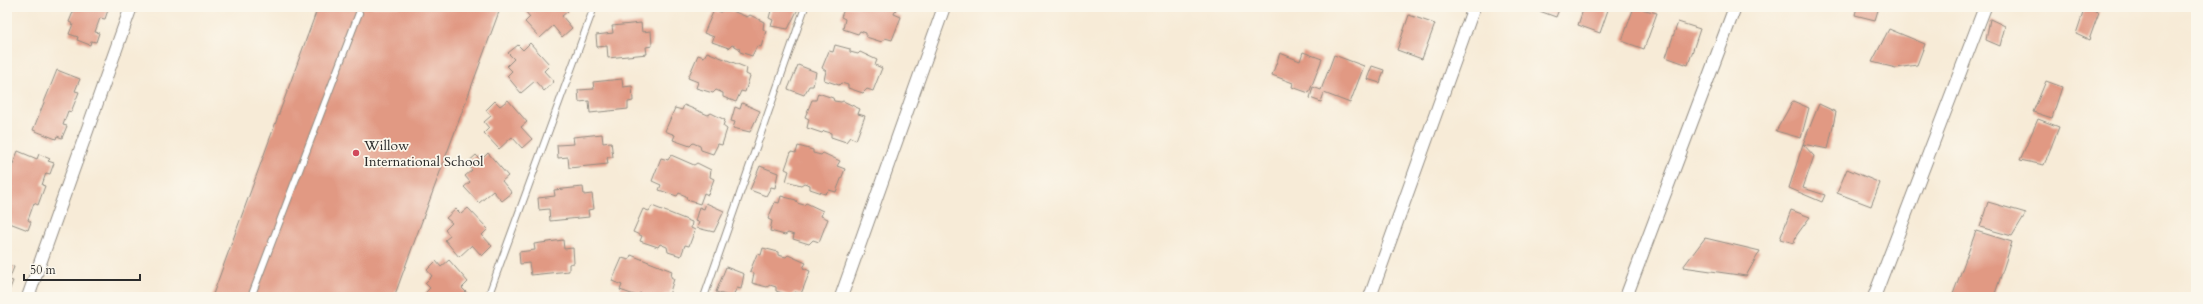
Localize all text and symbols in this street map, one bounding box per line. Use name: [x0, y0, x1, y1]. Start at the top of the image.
place label: Willow International School: [363, 136, 484, 171]
marker: Willow International School: [351, 148, 361, 158]
scale bar: [24, 256, 140, 282]
text: 50 m: [30, 262, 57, 278]

